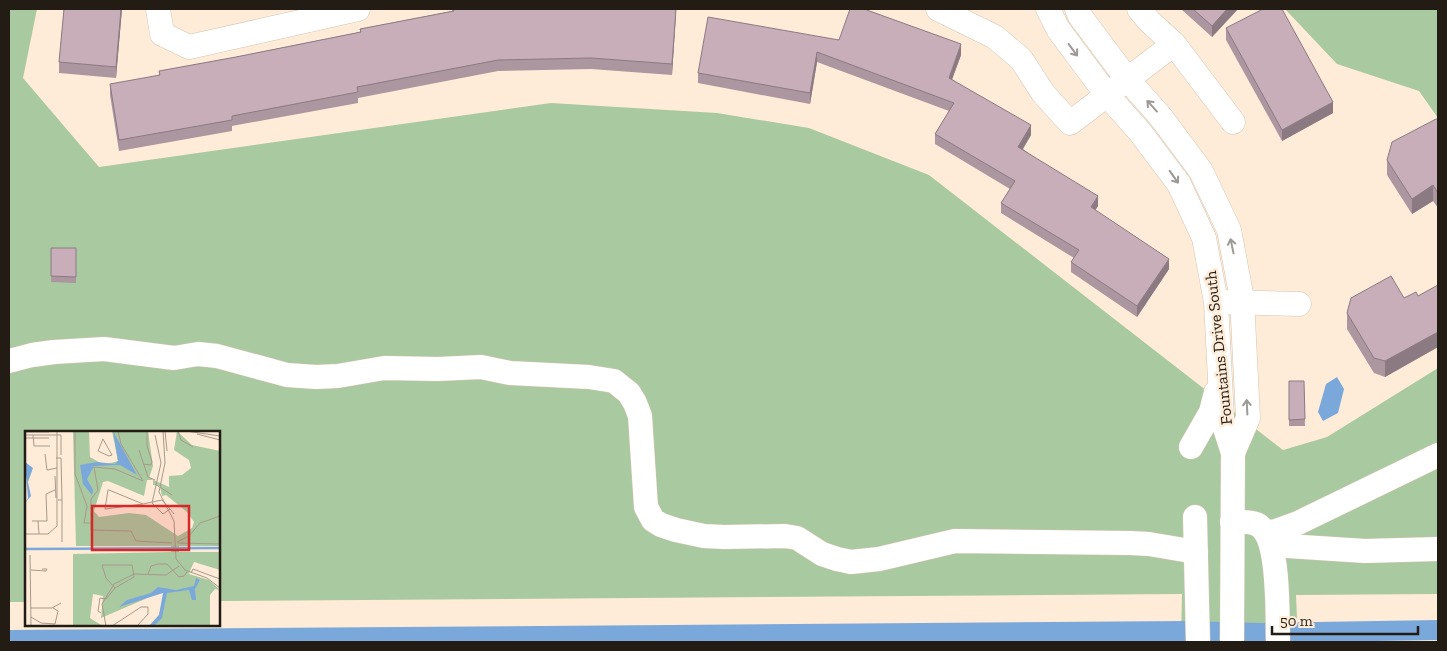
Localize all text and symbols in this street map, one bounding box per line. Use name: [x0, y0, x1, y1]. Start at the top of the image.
one-way arrow: [1068, 43, 1079, 56]
one-way arrow: [1146, 100, 1158, 113]
one-way arrow: [1169, 170, 1179, 184]
one-way arrow: [1227, 238, 1236, 254]
street label: Fountains Drive South: [1201, 270, 1236, 426]
one-way arrow: [1243, 399, 1252, 415]
inset map: [25, 431, 220, 626]
scale bar: [1272, 604, 1418, 636]
text: 50 m: [1280, 612, 1313, 630]

